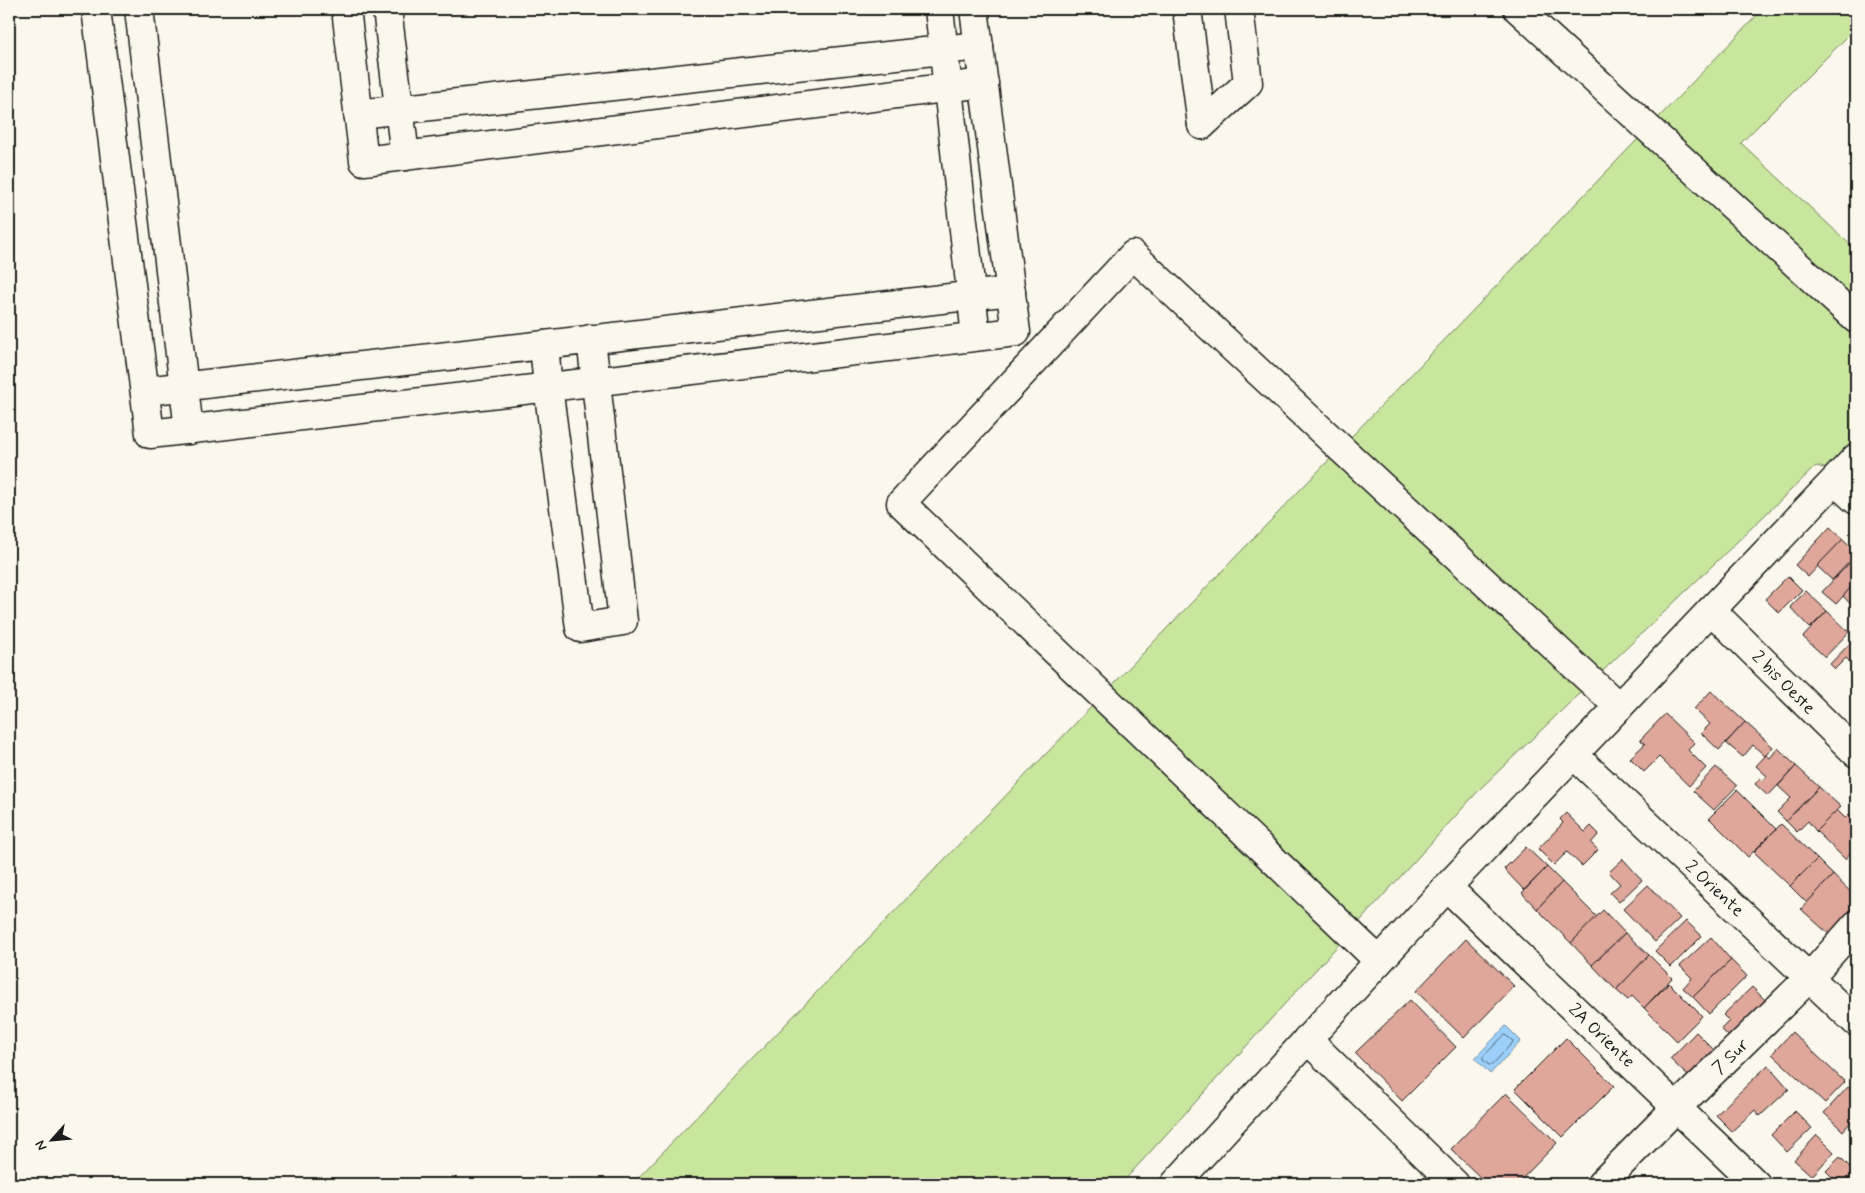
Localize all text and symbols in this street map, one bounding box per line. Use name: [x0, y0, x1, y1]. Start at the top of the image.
street label: 2 bis Oeste: [1746, 646, 1821, 720]
street label: 2 Oriente: [1679, 855, 1749, 922]
street label: 2A Oriente: [1563, 998, 1640, 1073]
street label: 7 Sur: [1707, 1033, 1754, 1080]
north arrow: [28, 1116, 78, 1166]
text: N: [31, 1137, 51, 1154]

